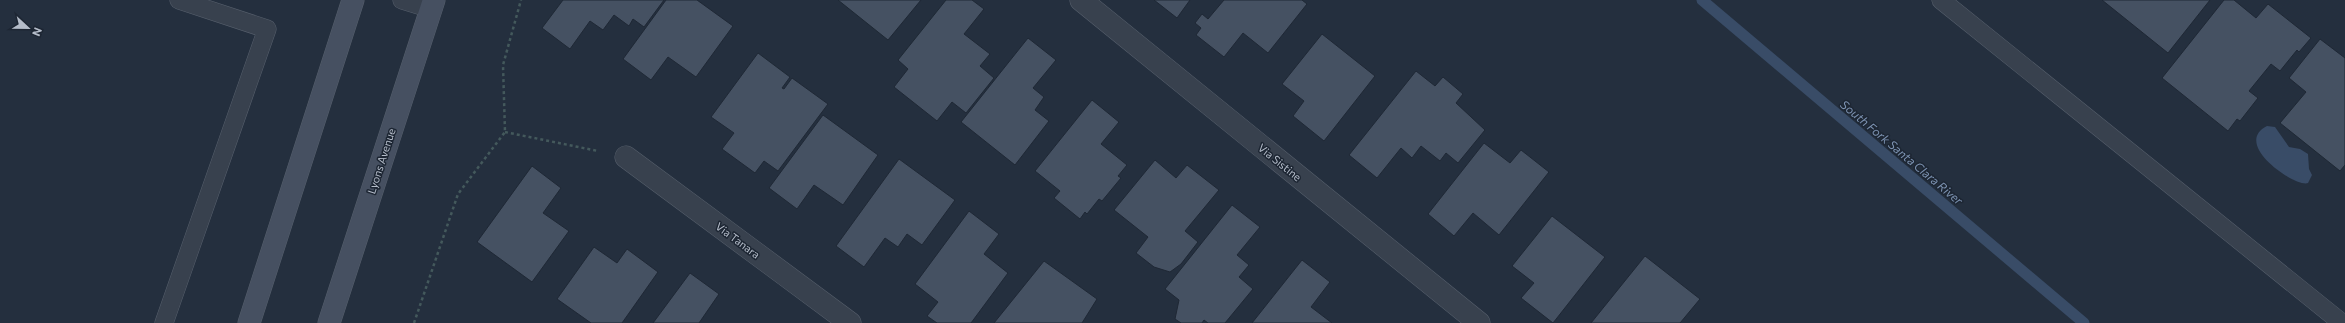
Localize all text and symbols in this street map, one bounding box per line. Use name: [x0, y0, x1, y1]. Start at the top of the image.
north arrow: [8, 8, 48, 48]
text: N: [30, 26, 45, 38]
water label: South Fork Santa Clara River: [1838, 97, 1967, 208]
street label: Lyons Avenue: [364, 126, 398, 195]
street label: Via Sistine: [1256, 141, 1304, 184]
street label: Via Tanara: [713, 219, 763, 261]

